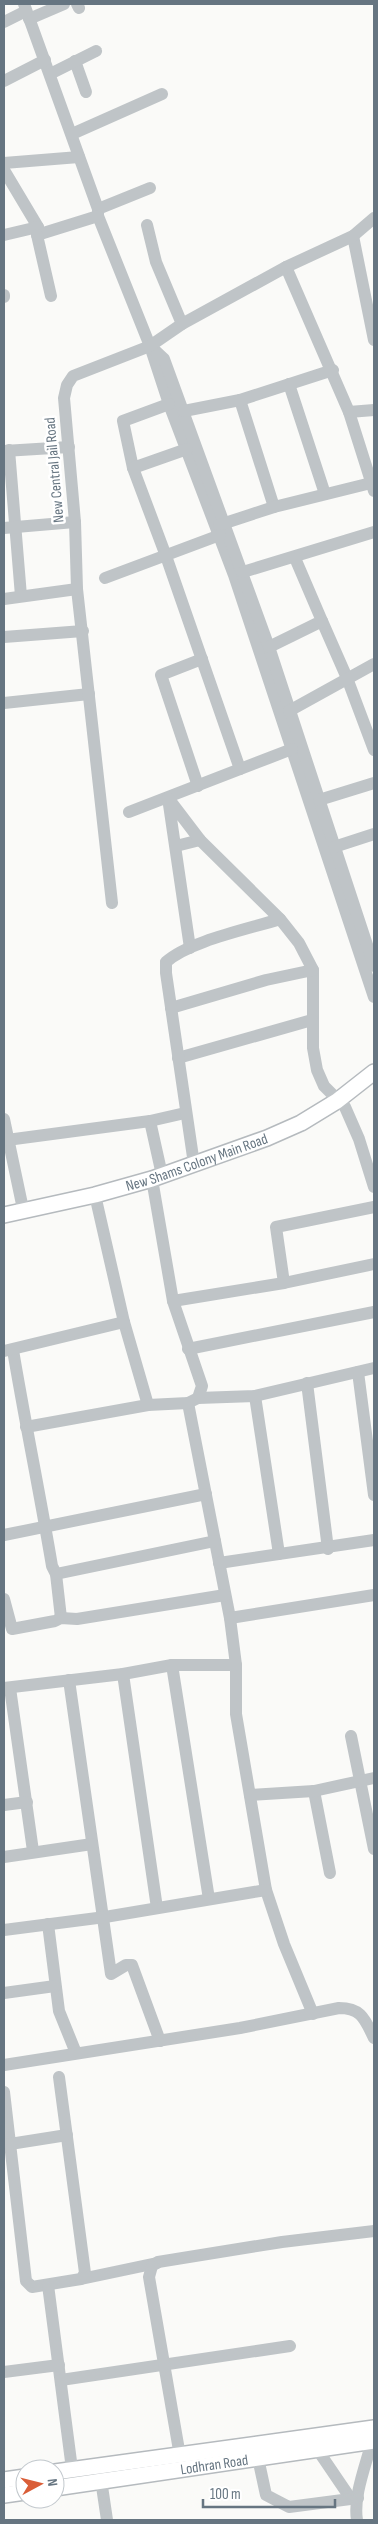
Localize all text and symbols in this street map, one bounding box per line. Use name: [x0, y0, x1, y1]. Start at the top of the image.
street label: New Central Jail Road: [40, 417, 69, 523]
street label: New Shams Colony Main Road: [124, 1130, 270, 1196]
street label: Lodhran Road: [179, 2451, 249, 2479]
north arrow: [15, 2459, 65, 2509]
scale bar: [203, 2476, 336, 2508]
text: N: [44, 2478, 61, 2487]
text: 100 m: [210, 2485, 241, 2504]

